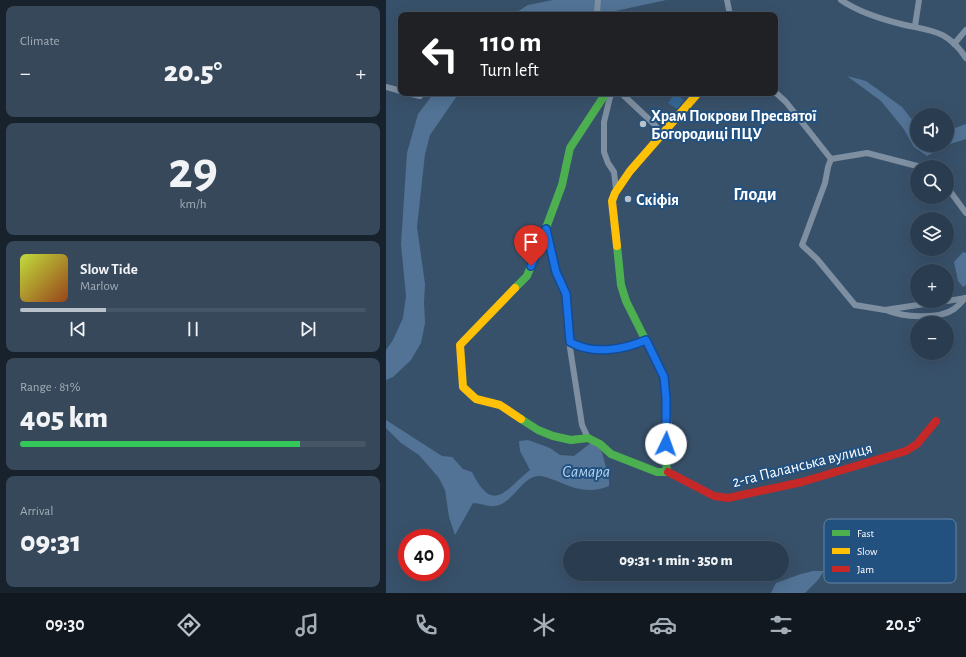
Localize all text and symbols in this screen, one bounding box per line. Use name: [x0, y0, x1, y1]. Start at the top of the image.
icon: left: [414, 28, 466, 80]
text: 110 m: [480, 29, 542, 57]
text: Climate: [20, 35, 59, 48]
text: 20.5°: [164, 57, 222, 87]
text: −: [20, 62, 31, 84]
text: +: [355, 62, 366, 84]
text: Turn left: [480, 62, 539, 80]
place label: Храм Покрови Пресвятої Богородиці ПЦУ: [651, 108, 817, 142]
map controls: [910, 108, 954, 360]
button: sound: [910, 108, 954, 152]
marker: Храм Покрови Пресвятої Богородиці ПЦУ: [638, 119, 648, 129]
text: 29: [168, 145, 218, 197]
button: search: [910, 160, 954, 204]
district label: Глоди: [733, 186, 777, 204]
place label: Скіфія: [636, 192, 679, 208]
marker: Скіфія: [623, 194, 633, 204]
text: km/h: [180, 198, 206, 211]
button: layers: [910, 212, 954, 256]
pin: [514, 225, 548, 266]
icon: arrive: [520, 231, 542, 253]
text: Slow Tide: [80, 262, 138, 277]
button: +: [910, 264, 954, 308]
text: Marlow: [80, 280, 118, 293]
button: −: [910, 316, 954, 360]
icon: previous: [67, 318, 89, 340]
icon: pause: [182, 318, 204, 340]
icon: next: [297, 318, 319, 340]
text: Range · 81%: [20, 381, 80, 394]
text: 405 km: [20, 403, 108, 433]
position arrow: [645, 423, 687, 465]
street label: 2-га Паланська вулиця: [731, 440, 874, 491]
water label: Самара: [562, 463, 610, 481]
text: Arrival: [20, 505, 53, 518]
legend: [824, 519, 956, 583]
text: 09:31: [20, 527, 81, 557]
text: Fast: [857, 528, 875, 539]
speed limit sign: 40: [398, 529, 450, 581]
text: Slow: [857, 546, 878, 557]
text: 09:31 · 1 min · 350 m: [619, 553, 733, 568]
text: Jam: [857, 564, 874, 575]
icon: directions: [175, 611, 203, 639]
icon: music: [293, 611, 321, 639]
icon: phone: [412, 611, 440, 639]
icon: climate: [530, 611, 558, 639]
icon: car: [649, 611, 677, 639]
icon: filters: [767, 611, 795, 639]
text: 09:30: [45, 616, 85, 634]
text: 20.5°: [886, 616, 921, 634]

